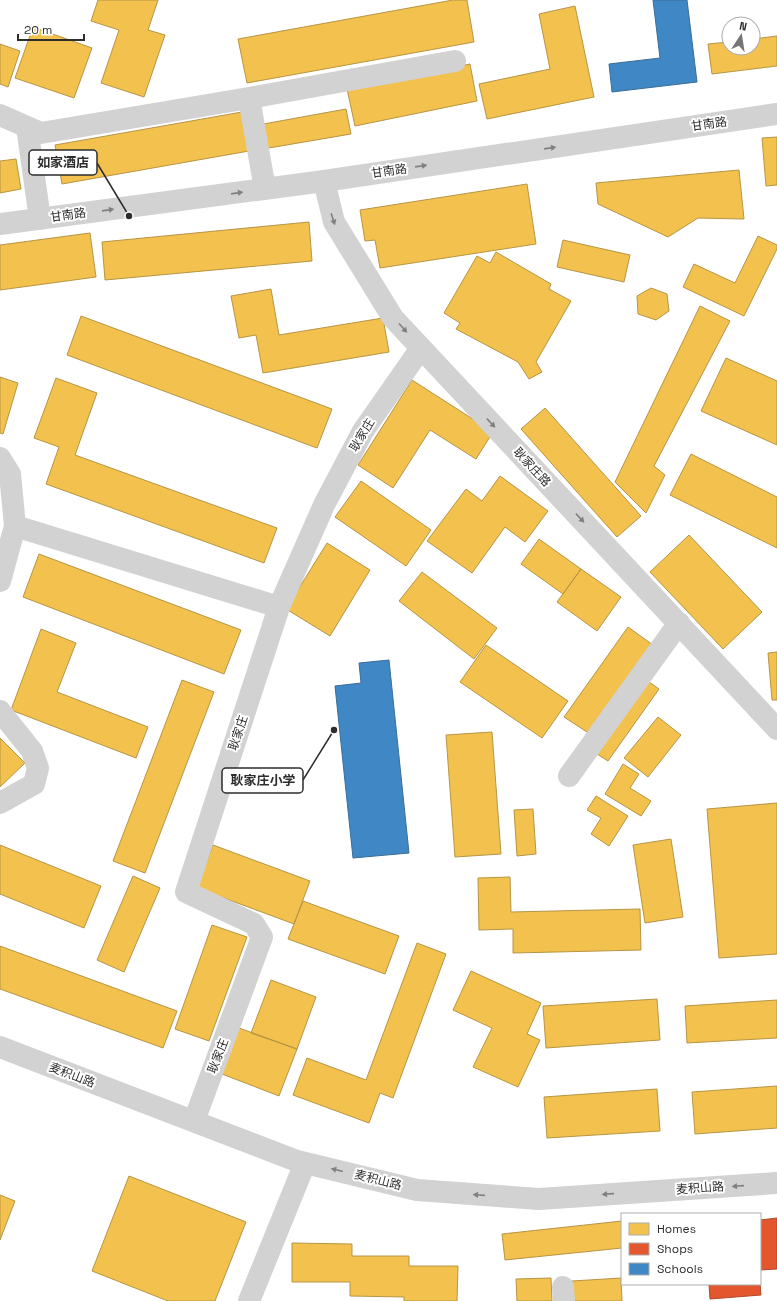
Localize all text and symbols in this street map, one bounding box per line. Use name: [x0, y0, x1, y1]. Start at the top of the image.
scale bar: [18, 16, 84, 42]
north arrow: [721, 16, 761, 56]
text: N: [738, 19, 748, 34]
text: 20 m: [24, 22, 52, 38]
street label: 甘南路: [690, 114, 728, 134]
one-way arrow: [544, 144, 556, 150]
callout: 如家酒店: [29, 150, 97, 175]
text: 如家酒店: [37, 154, 89, 171]
street label: 甘南路: [370, 161, 408, 181]
one-way arrow: [415, 163, 427, 169]
one-way arrow: [231, 190, 243, 196]
street label: 甘南路: [49, 205, 87, 225]
one-way arrow: [102, 207, 114, 213]
one-way arrow: [330, 213, 336, 225]
one-way arrow: [398, 323, 407, 333]
street label: 耿家庄: [346, 415, 378, 455]
one-way arrow: [487, 418, 496, 428]
street label: 耿家庄路: [510, 444, 554, 490]
one-way arrow: [575, 513, 585, 523]
street label: 耿家庄: [225, 713, 251, 753]
callout: 耿家庄小学: [222, 768, 303, 793]
text: 耿家庄小学: [230, 772, 296, 789]
street label: 耿家庄: [204, 1036, 232, 1076]
street label: 麦积山路: [47, 1059, 97, 1091]
street label: 麦积山路: [353, 1166, 403, 1194]
one-way arrow: [331, 1167, 343, 1173]
street label: 麦积山路: [675, 1178, 725, 1198]
one-way arrow: [732, 1182, 744, 1189]
one-way arrow: [473, 1191, 485, 1198]
one-way arrow: [602, 1191, 614, 1198]
legend: [621, 1213, 761, 1285]
text: Homes: [657, 1221, 696, 1237]
text: Shops: [657, 1241, 693, 1257]
text: Schools: [657, 1261, 703, 1277]

